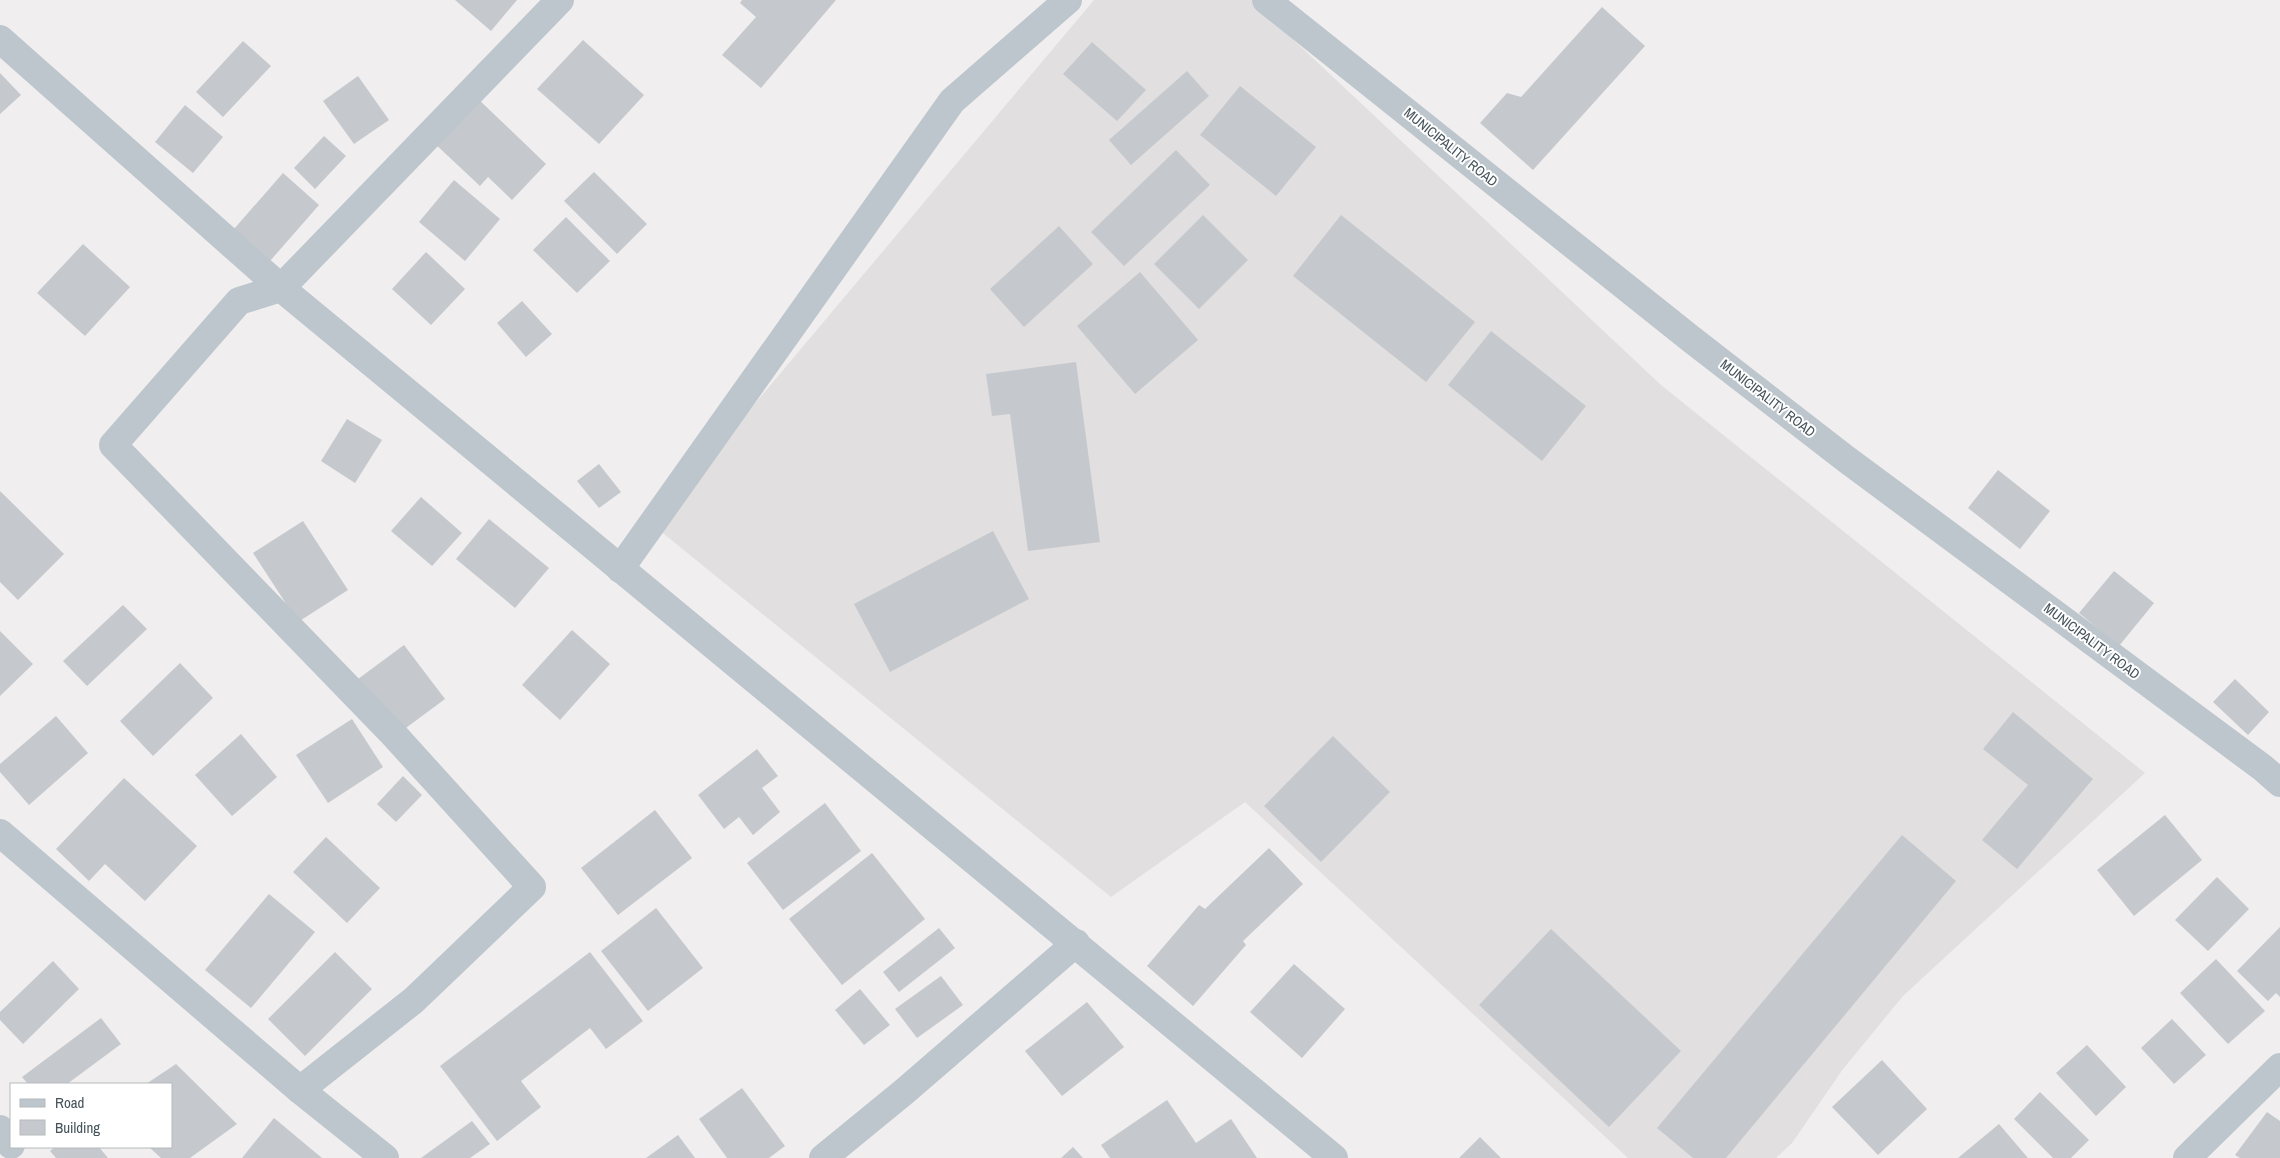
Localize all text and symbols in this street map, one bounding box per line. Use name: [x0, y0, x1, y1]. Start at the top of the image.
street label: MUNICIPALITY ROAD: [1400, 104, 1502, 190]
street label: MUNICIPALITY ROAD: [1717, 355, 1819, 441]
street label: MUNICIPALITY ROAD: [2040, 599, 2144, 683]
legend: [10, 1083, 172, 1148]
text: Road: [55, 1092, 84, 1113]
text: Building: [55, 1117, 100, 1138]

